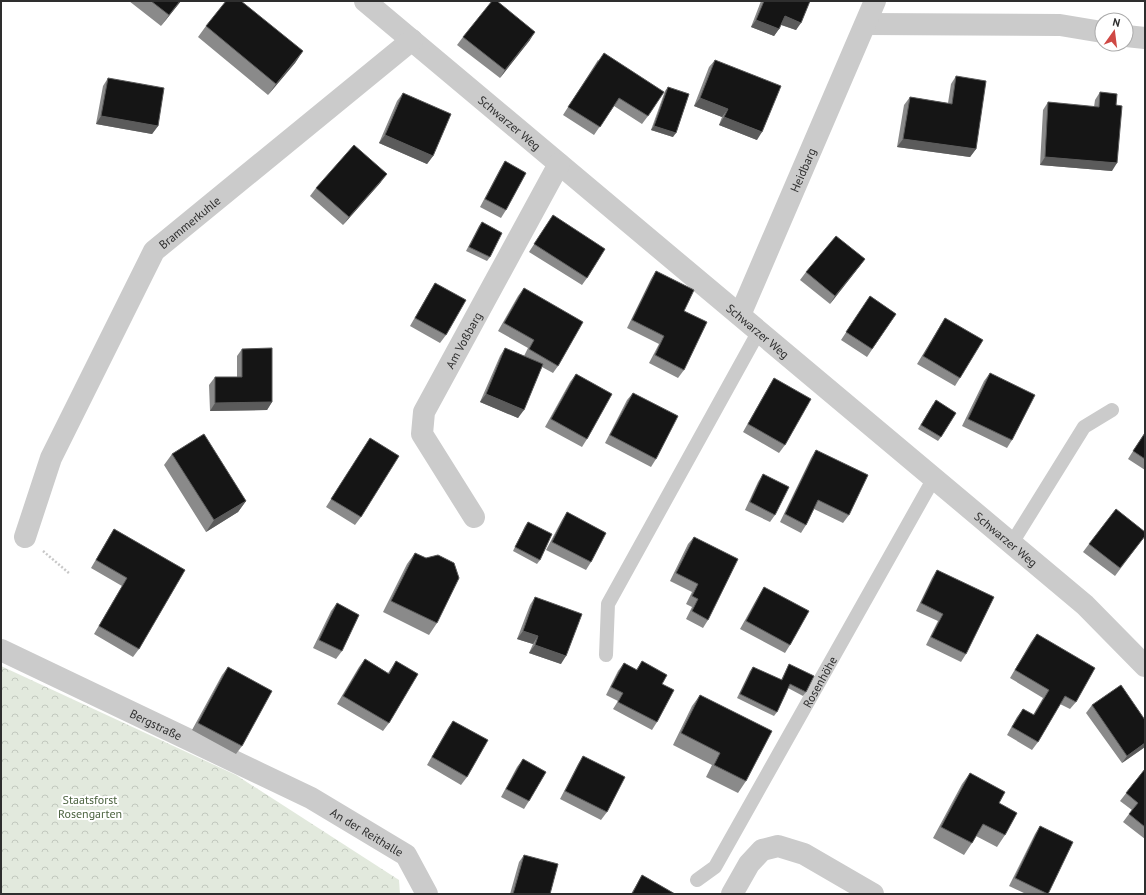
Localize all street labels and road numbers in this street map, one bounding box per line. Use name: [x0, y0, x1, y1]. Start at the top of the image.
street label: Schwarzer Weg: [475, 92, 544, 153]
street label: Heidbarg: [786, 145, 819, 194]
street label: Brammerkuhle: [155, 193, 223, 252]
street label: Schwarzer Weg: [724, 300, 793, 361]
street label: Am Voßbarg: [442, 309, 485, 371]
street label: Schwarzer Weg: [972, 508, 1041, 570]
street label: Rosenhöhe: [799, 653, 840, 710]
street label: Bergstraße: [128, 705, 185, 743]
street label: An der Reithalle: [328, 804, 406, 859]

